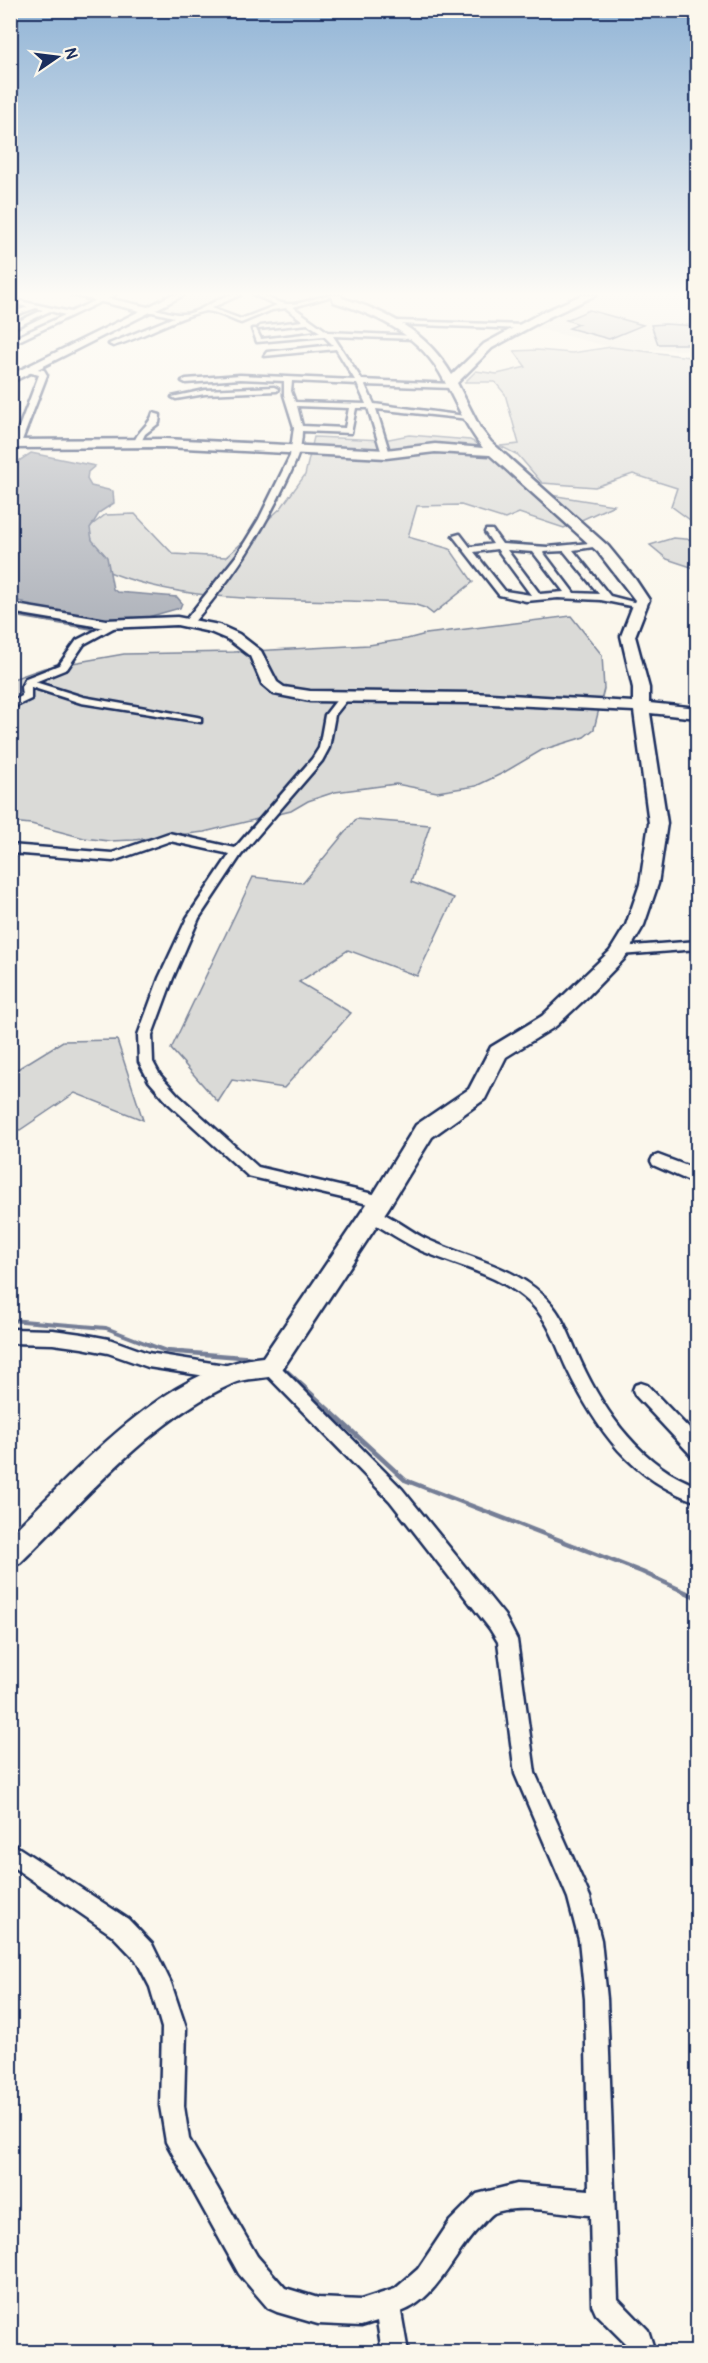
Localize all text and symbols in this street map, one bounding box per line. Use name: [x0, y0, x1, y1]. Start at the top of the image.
north arrow: [27, 27, 87, 87]
text: N: [60, 46, 82, 61]

